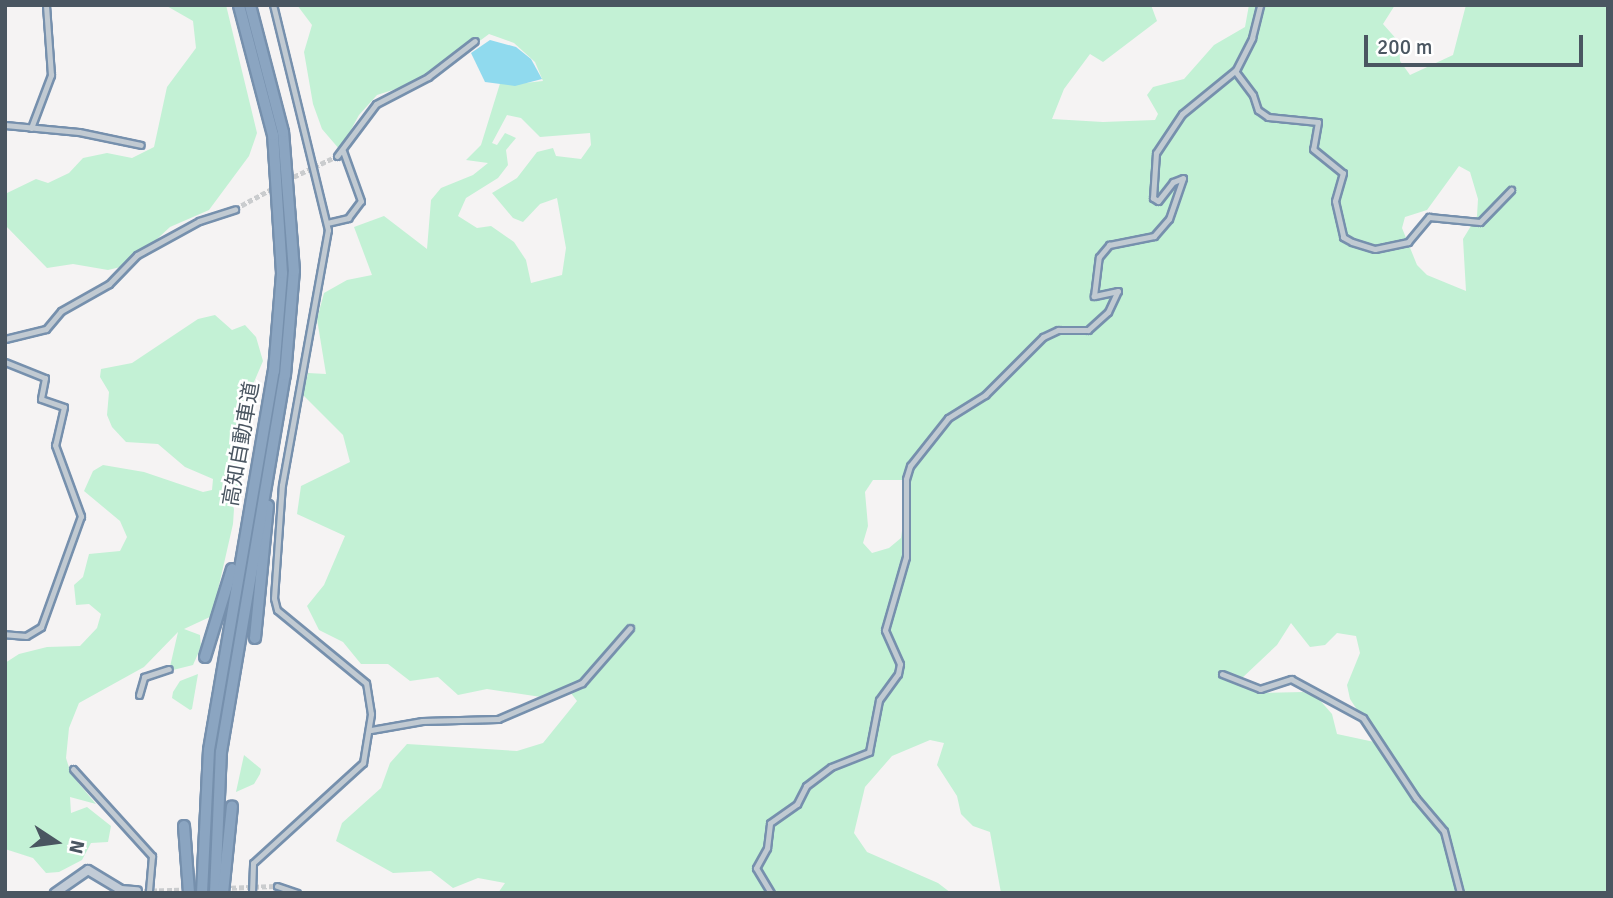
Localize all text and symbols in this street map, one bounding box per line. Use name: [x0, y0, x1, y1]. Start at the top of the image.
scale bar: [1368, 21, 1587, 65]
text: 200 m: [1377, 34, 1432, 60]
street label: 高知自動車道: [218, 380, 264, 508]
north arrow: [21, 807, 91, 877]
text: N: [63, 838, 90, 856]

